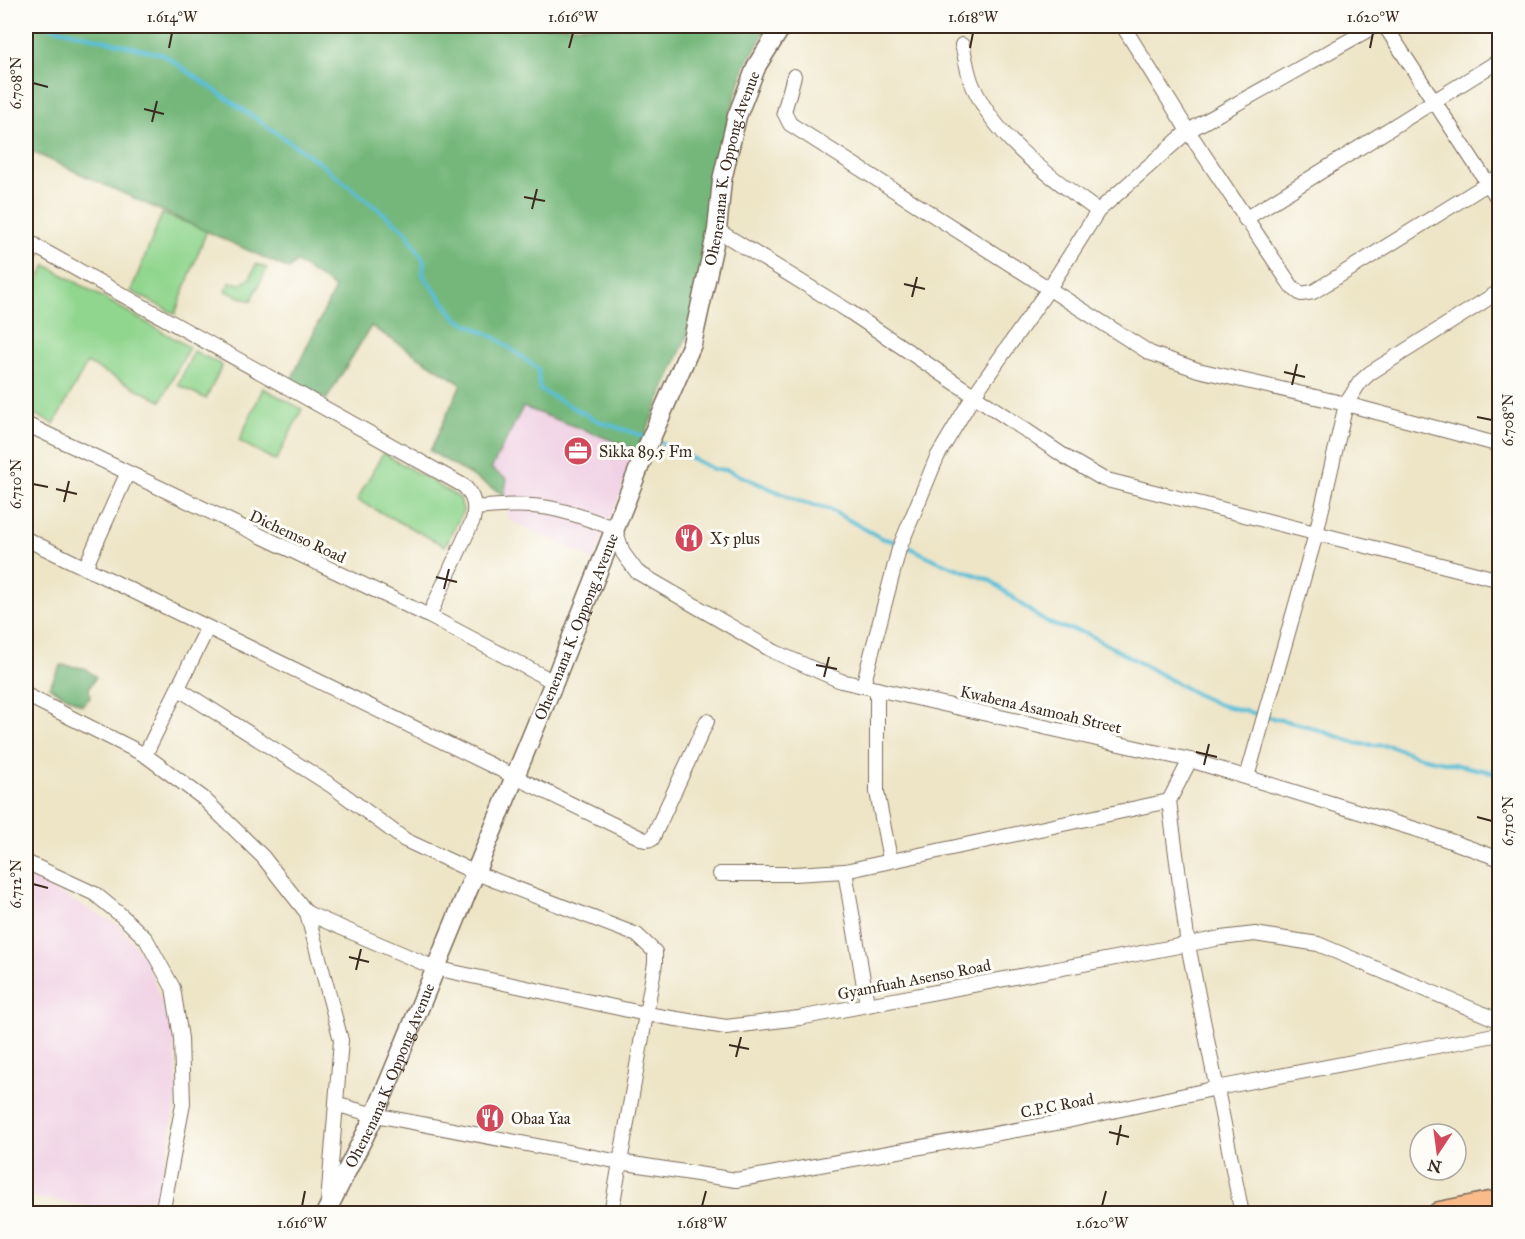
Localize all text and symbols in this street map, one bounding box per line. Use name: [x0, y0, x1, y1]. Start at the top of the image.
text: 1.614°W: [147, 8, 198, 26]
text: 1.616°W: [548, 8, 599, 26]
text: 1.618°W: [948, 8, 999, 26]
text: 1.620°W: [1347, 8, 1400, 26]
text: 6.708°N: [7, 56, 25, 109]
street label: Ohenenana K. Oppong Avenue: [700, 68, 764, 268]
text: 6.708°N: [1499, 393, 1517, 446]
office icon: Sikka 89.5 Fm: [562, 435, 594, 467]
place label: Sikka 89.5 Fm: [599, 442, 693, 461]
text: 6.710°N: [7, 458, 25, 509]
street label: Dichemso Road: [247, 506, 349, 567]
restaurant icon: X5 plus: [673, 522, 705, 554]
place label: X5 plus: [710, 529, 760, 548]
street label: Ohenenana K. Oppong Avenue: [530, 530, 622, 723]
street label: Kwabena Asamoah Street: [958, 682, 1124, 737]
text: 6.710°N: [1499, 795, 1517, 846]
text: 6.712°N: [7, 859, 25, 909]
street label: Gyamfuah Asenso Road: [836, 955, 992, 1004]
street label: Ohenenana K. Oppong Avenue: [341, 980, 439, 1171]
street label: C.P.C Road: [1019, 1089, 1095, 1122]
restaurant icon: Obaa Yaa: [474, 1102, 506, 1134]
place label: Obaa Yaa: [511, 1109, 571, 1128]
north arrow: [1408, 1122, 1468, 1182]
text: N: [1426, 1155, 1443, 1177]
text: 1.616°W: [277, 1214, 328, 1232]
text: 1.618°W: [677, 1214, 728, 1232]
text: 1.620°W: [1076, 1214, 1129, 1232]

